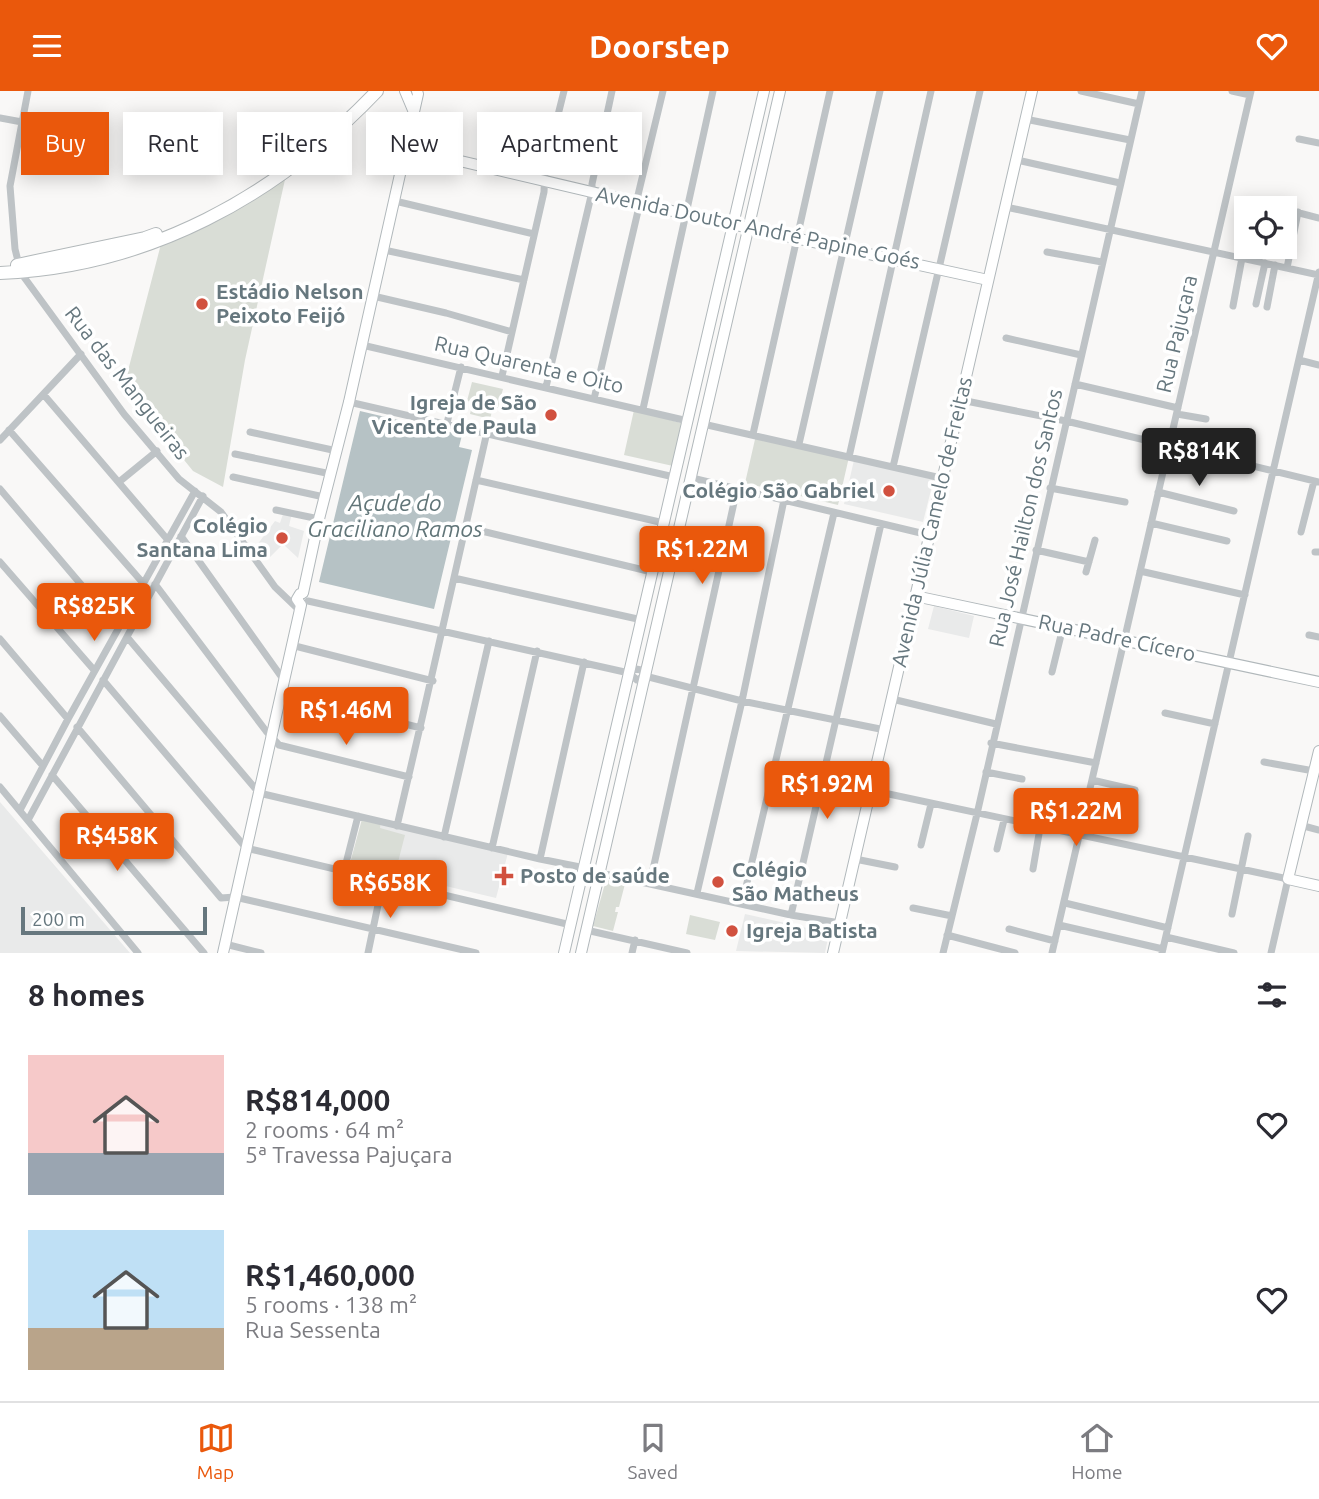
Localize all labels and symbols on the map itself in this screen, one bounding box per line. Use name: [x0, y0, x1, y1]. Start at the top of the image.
street label: Avenida Doutor André Papine Goés: [594, 181, 922, 273]
street label: Rua Pajuçara: [1151, 273, 1201, 395]
place label: Estádio Nelson Peixoto Feijó: [216, 279, 364, 327]
marker: Estádio Nelson Peixoto Feijó: [194, 296, 210, 312]
street label: Rua das Mangueiras: [61, 301, 195, 464]
street label: Rua Quarenta e Oito: [432, 331, 626, 397]
street label: Avenida Júlia Camelo de Freitas: [886, 374, 976, 669]
street label: Rua José Hailton dos Santos: [984, 386, 1066, 649]
place label: Igreja de São Vicente de Paula: [371, 390, 537, 438]
marker: Igreja de São Vicente de Paula: [543, 407, 559, 423]
pin: R$814K: [1142, 429, 1256, 488]
place label: Colégio São Gabriel: [682, 478, 875, 502]
marker: Colégio São Gabriel: [881, 483, 897, 499]
water label: Açude do Graciliano Ramos: [307, 490, 483, 541]
place label: Colégio Santana Lima: [137, 513, 268, 561]
pin: R$1.22M: [637, 526, 767, 586]
marker: Colégio Santana Lima: [274, 530, 290, 546]
pin: R$825K: [37, 583, 151, 643]
street label: Rua Padre Cícero: [1036, 609, 1198, 665]
pin: R$1.46M: [281, 687, 411, 747]
pin: R$1.92M: [762, 761, 892, 821]
pin: R$1.22M: [1011, 789, 1141, 848]
pin: R$458K: [60, 813, 174, 873]
place label: Colégio São Matheus: [732, 857, 859, 905]
pin: R$658K: [333, 861, 447, 920]
place label: Posto de saúde: [520, 863, 670, 887]
marker: Posto de saúde: [494, 866, 514, 886]
marker: Colégio São Matheus: [710, 874, 726, 890]
scale bar: [21, 904, 206, 936]
place label: Igreja Batista: [746, 918, 878, 942]
marker: Igreja Batista: [724, 923, 740, 939]

